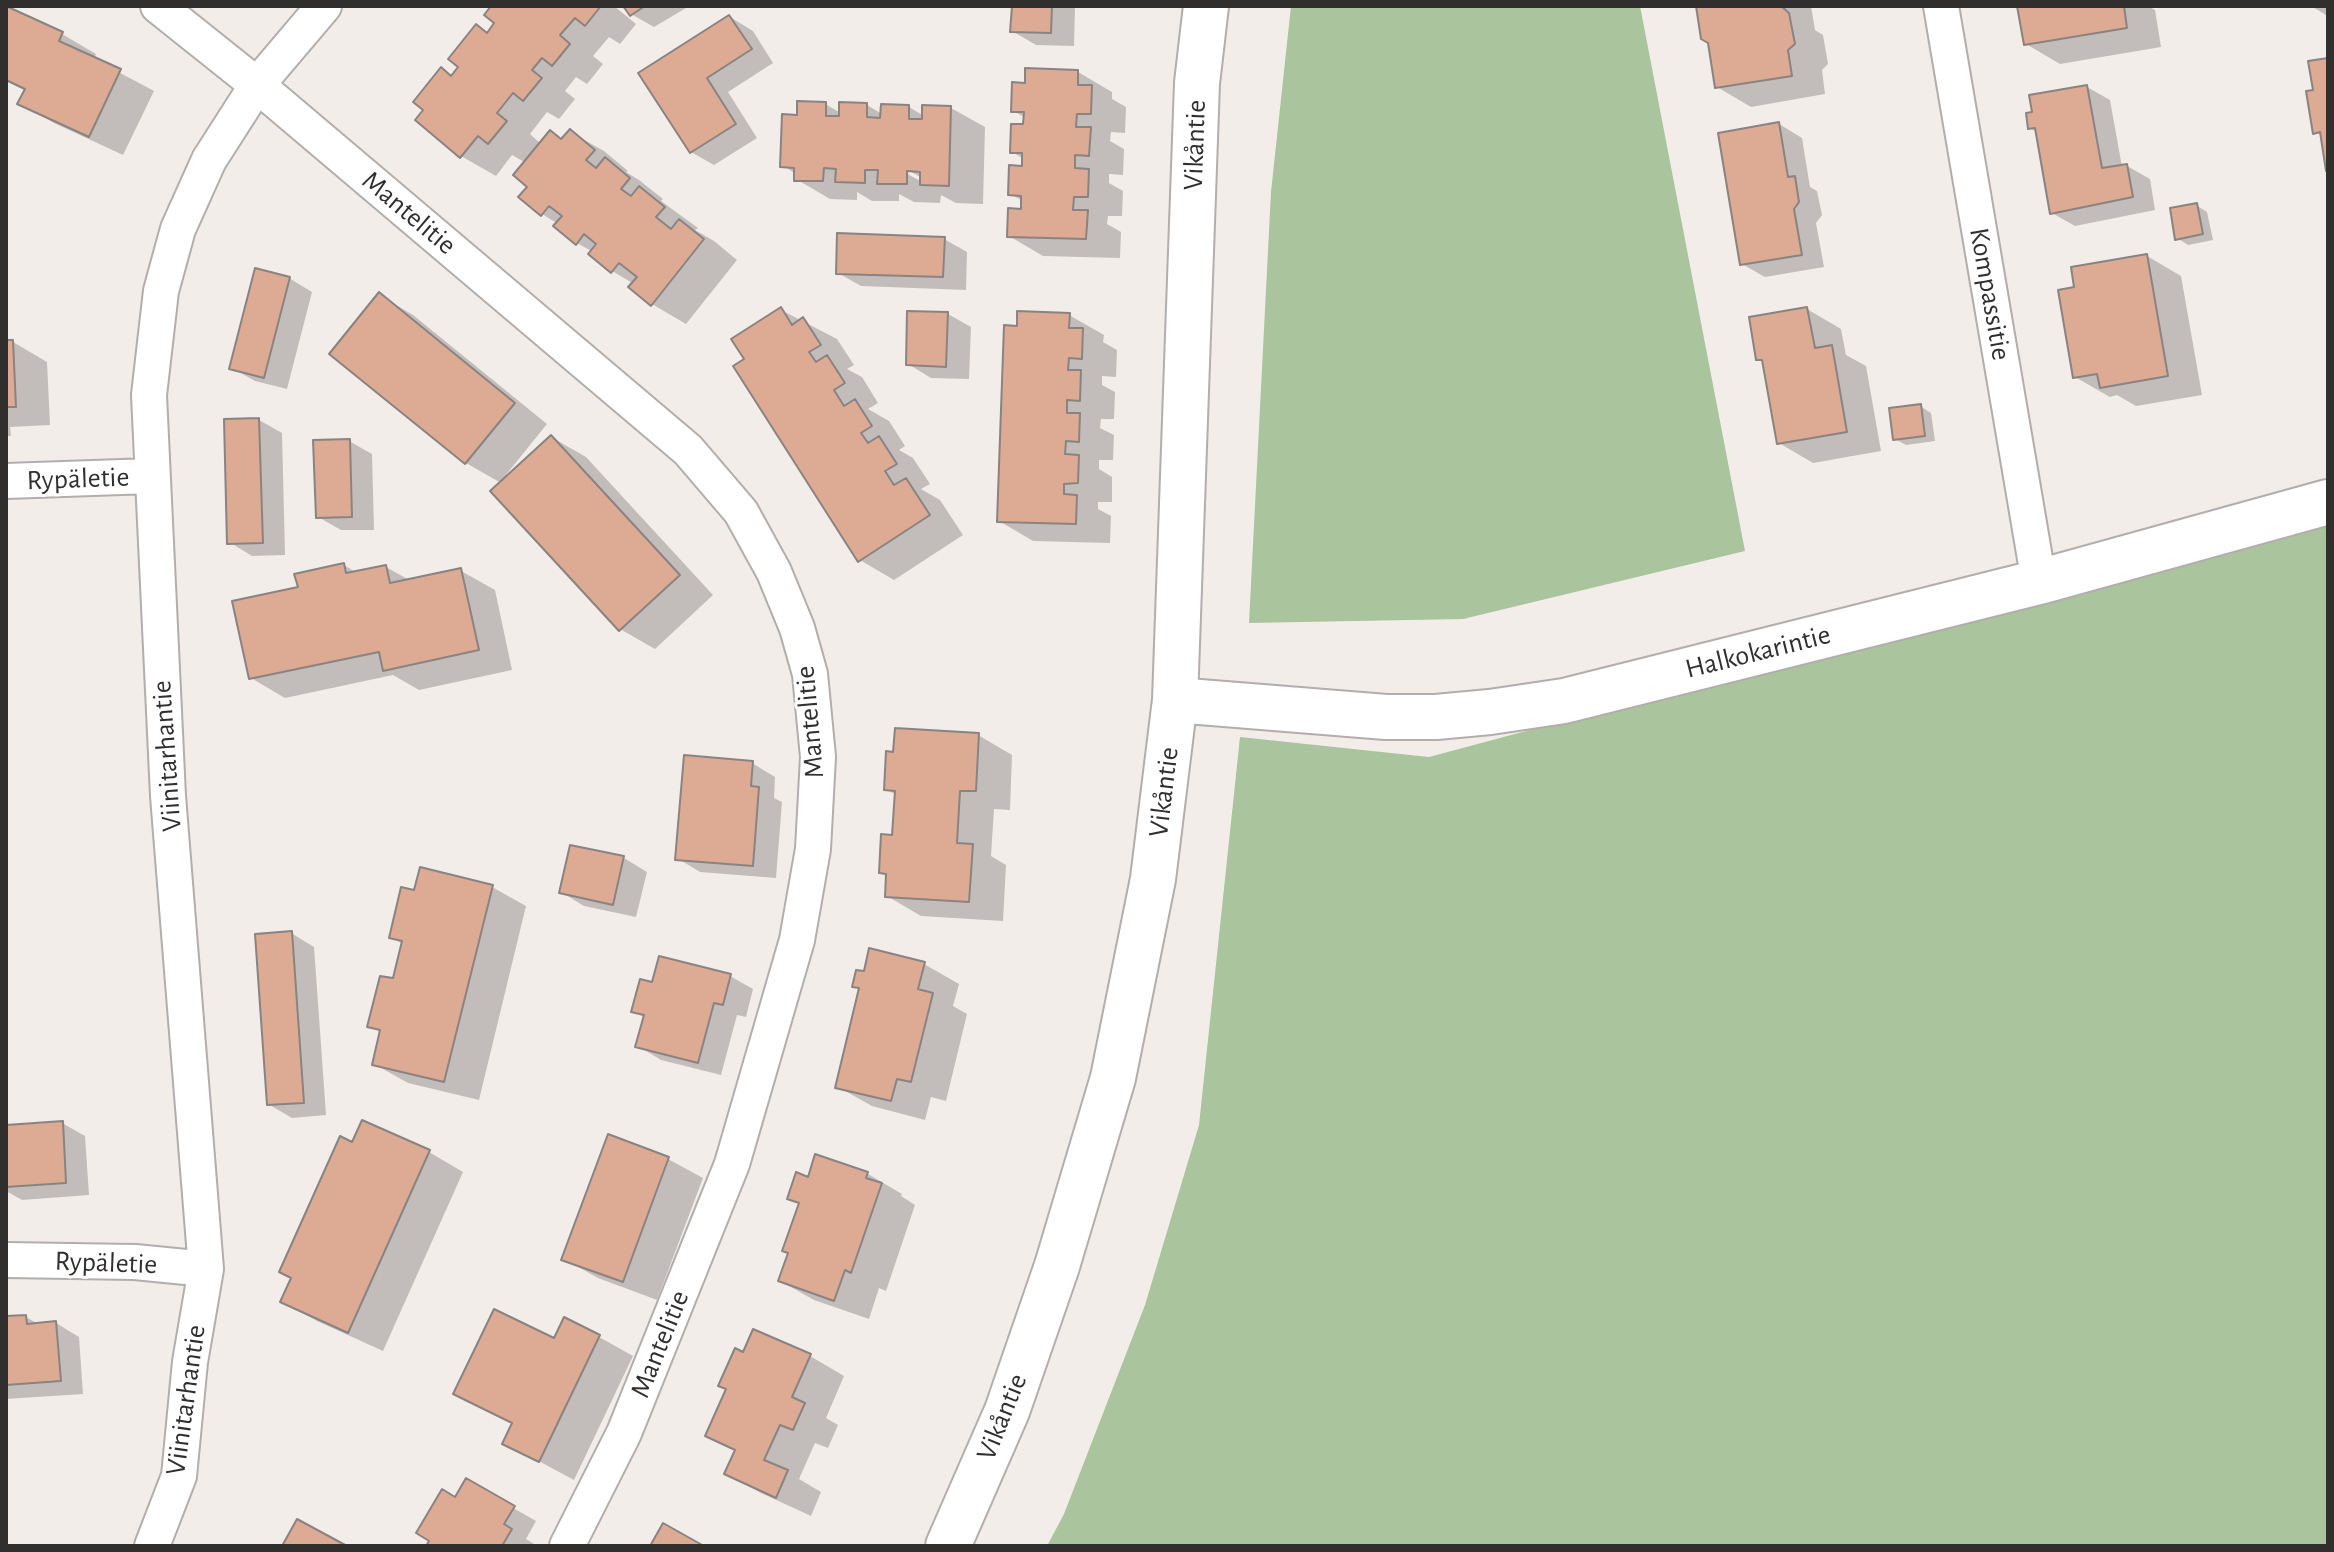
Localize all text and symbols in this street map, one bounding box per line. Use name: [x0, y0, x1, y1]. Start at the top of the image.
street label: Vikåntie: [1177, 99, 1213, 191]
street label: Mantelitie: [355, 164, 463, 262]
street label: Kompassitie: [1962, 225, 2018, 363]
street label: Rypäletie: [26, 460, 130, 498]
street label: Halkokarintie: [1682, 618, 1834, 686]
street label: Mantelitie: [788, 664, 832, 780]
street label: Viinitarhantie: [145, 679, 189, 833]
street label: Vikåntie: [1142, 745, 1186, 839]
street label: Rypäletie: [54, 1244, 158, 1282]
street label: Mantelitie: [623, 1285, 697, 1403]
street label: Viinitarhantie: [159, 1323, 213, 1477]
street label: Vikåntie: [969, 1369, 1035, 1465]

